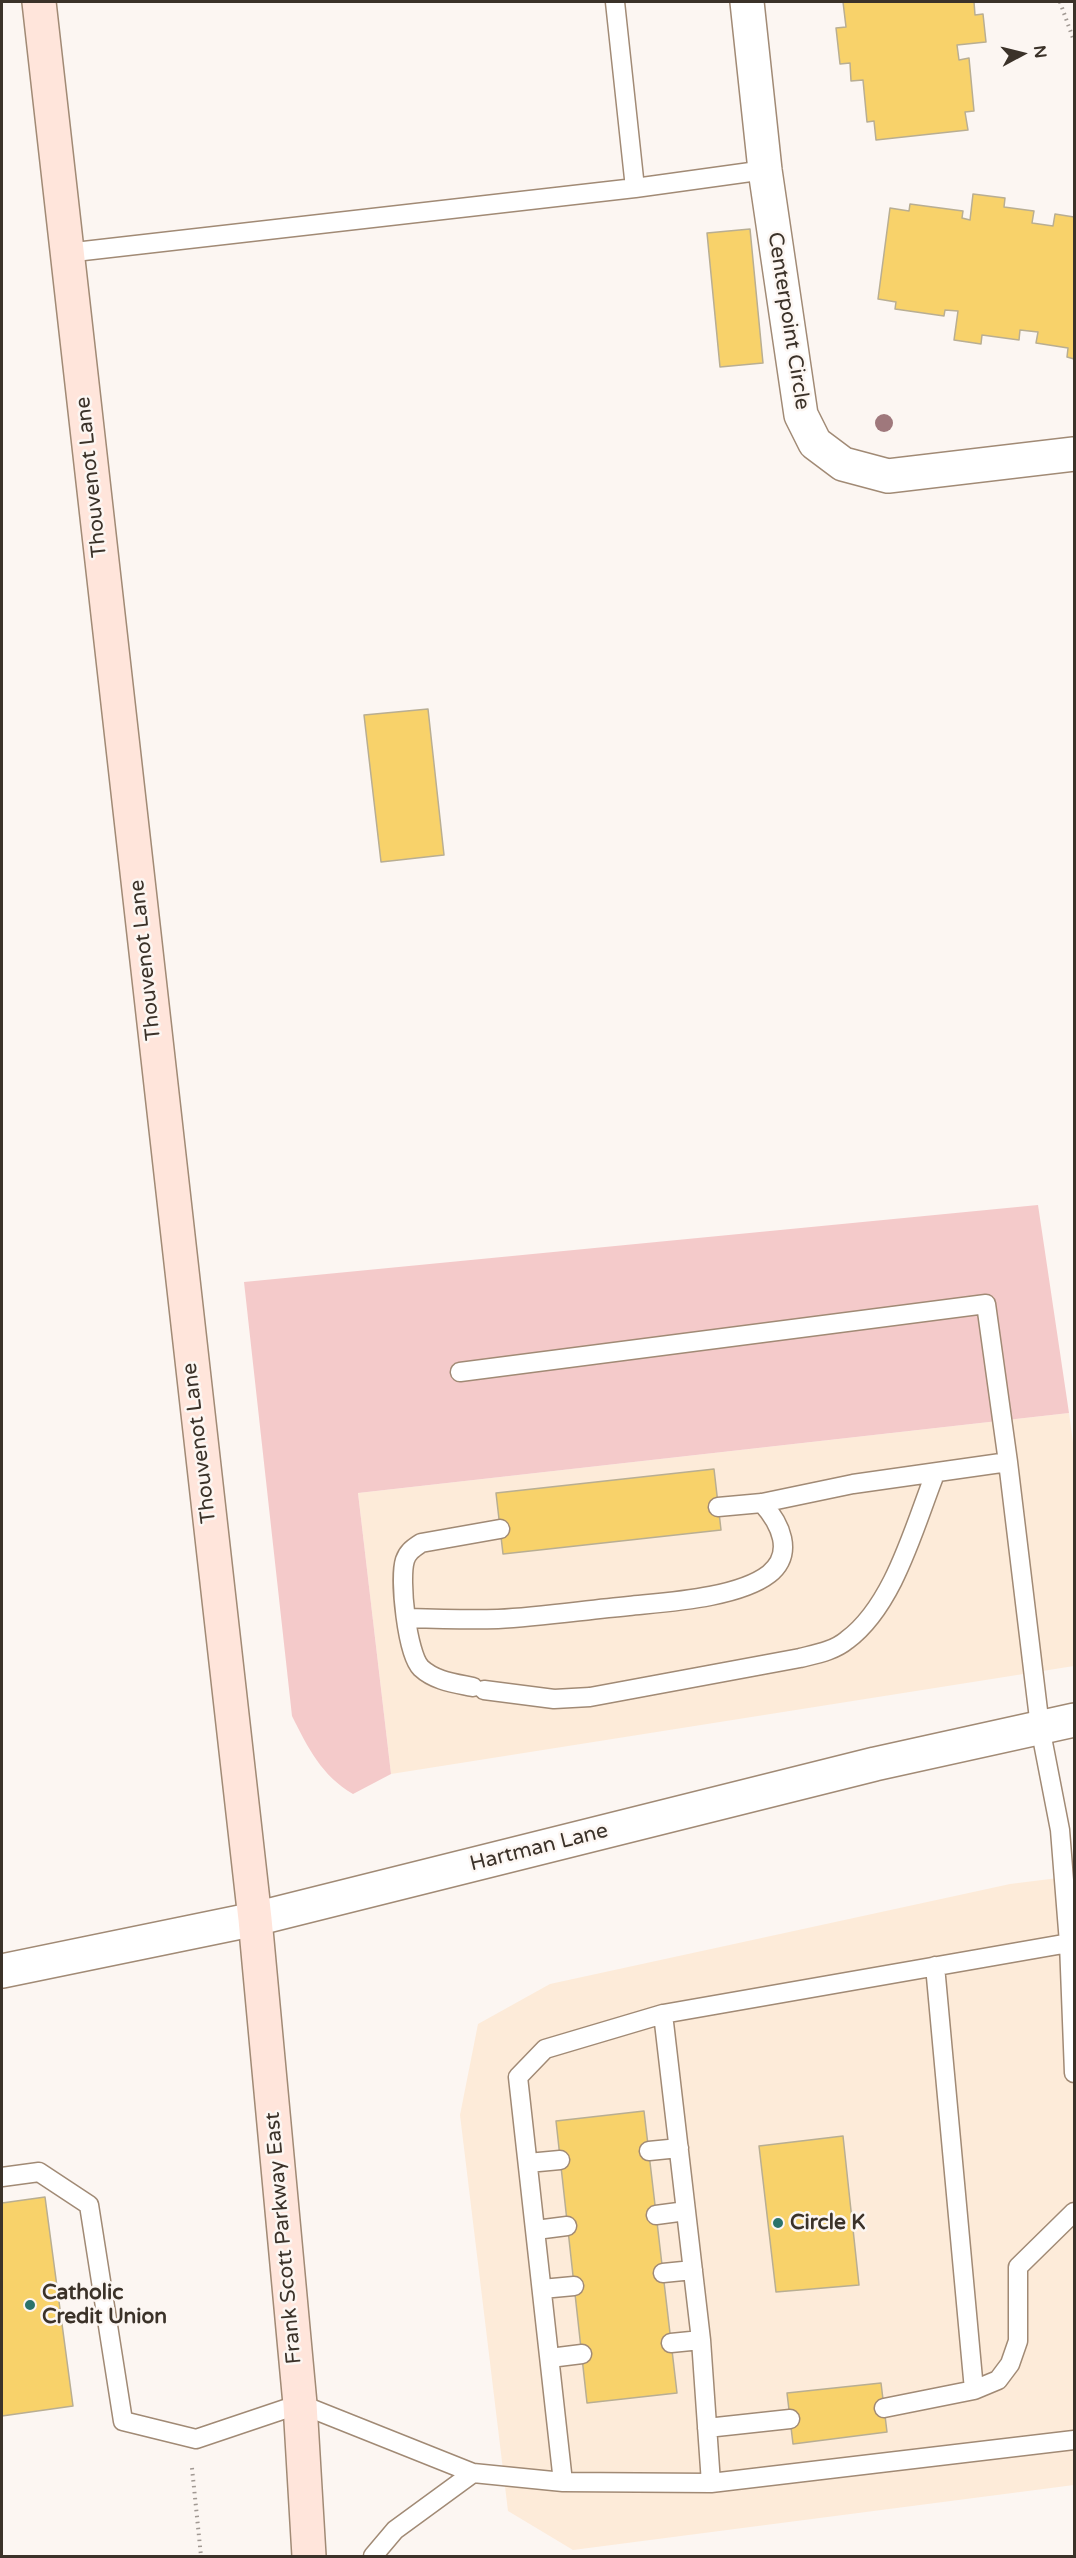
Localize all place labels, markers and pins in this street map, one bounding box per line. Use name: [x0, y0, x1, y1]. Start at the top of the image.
place label: Circle K: [790, 2210, 865, 2236]
marker: Circle K: [771, 2216, 785, 2230]
place label: Catholic Credit Union: [42, 2280, 167, 2330]
marker: Catholic Credit Union: [23, 2298, 37, 2312]

